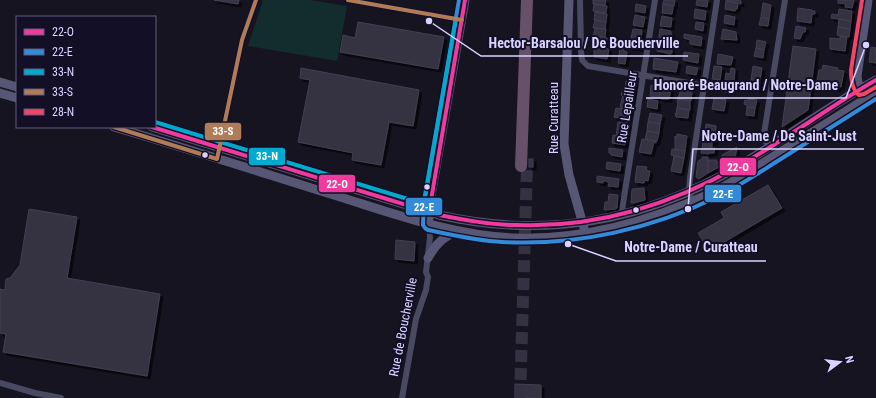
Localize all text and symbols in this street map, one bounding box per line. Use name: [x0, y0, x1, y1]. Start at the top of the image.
legend: [16, 16, 156, 128]
text: 22-O: [52, 25, 74, 39]
callout: Hector-Barsalou / De Boucherville: [481, 30, 688, 56]
text: Hector-Barsalou / De Boucherville: [489, 35, 680, 51]
text: 22-E: [52, 45, 73, 59]
text: 33-N: [52, 65, 74, 79]
street label: Rue Lepailleur: [614, 70, 640, 144]
callout: Honoré-Beaugrand / Notre-Dame: [646, 72, 846, 98]
text: Honoré-Beaugrand / Notre-Dame: [654, 77, 838, 93]
street label: Rue Curatteau: [546, 82, 561, 154]
text: 33-S: [52, 85, 73, 99]
text: 28-N: [52, 105, 74, 119]
line badge: 33-S: [204, 122, 242, 141]
callout: Notre-Dame / De Saint-Just: [693, 123, 864, 149]
text: 33-S: [212, 125, 234, 138]
text: Notre-Dame / De Saint-Just: [702, 128, 856, 144]
line badge: 33-N: [248, 147, 286, 166]
unlabelled marker: [200, 150, 210, 160]
text: 33-N: [256, 150, 278, 163]
line badge: 22-O: [719, 157, 757, 176]
text: 22-O: [727, 161, 749, 174]
line badge: 22-O: [318, 174, 356, 193]
text: 22-O: [326, 178, 348, 191]
unlabelled marker: [422, 182, 432, 192]
line badge: 22-E: [704, 184, 742, 203]
text: 22-E: [713, 188, 734, 201]
line badge: 22-E: [405, 197, 443, 216]
text: 22-E: [414, 201, 435, 214]
unlabelled marker: [631, 205, 641, 215]
callout: Notre-Dame / Curatteau: [616, 235, 766, 261]
text: Notre-Dame / Curatteau: [624, 239, 758, 255]
street label: Rue de Boucherville: [386, 276, 420, 378]
north arrow: [820, 342, 860, 382]
text: N: [842, 355, 856, 365]

